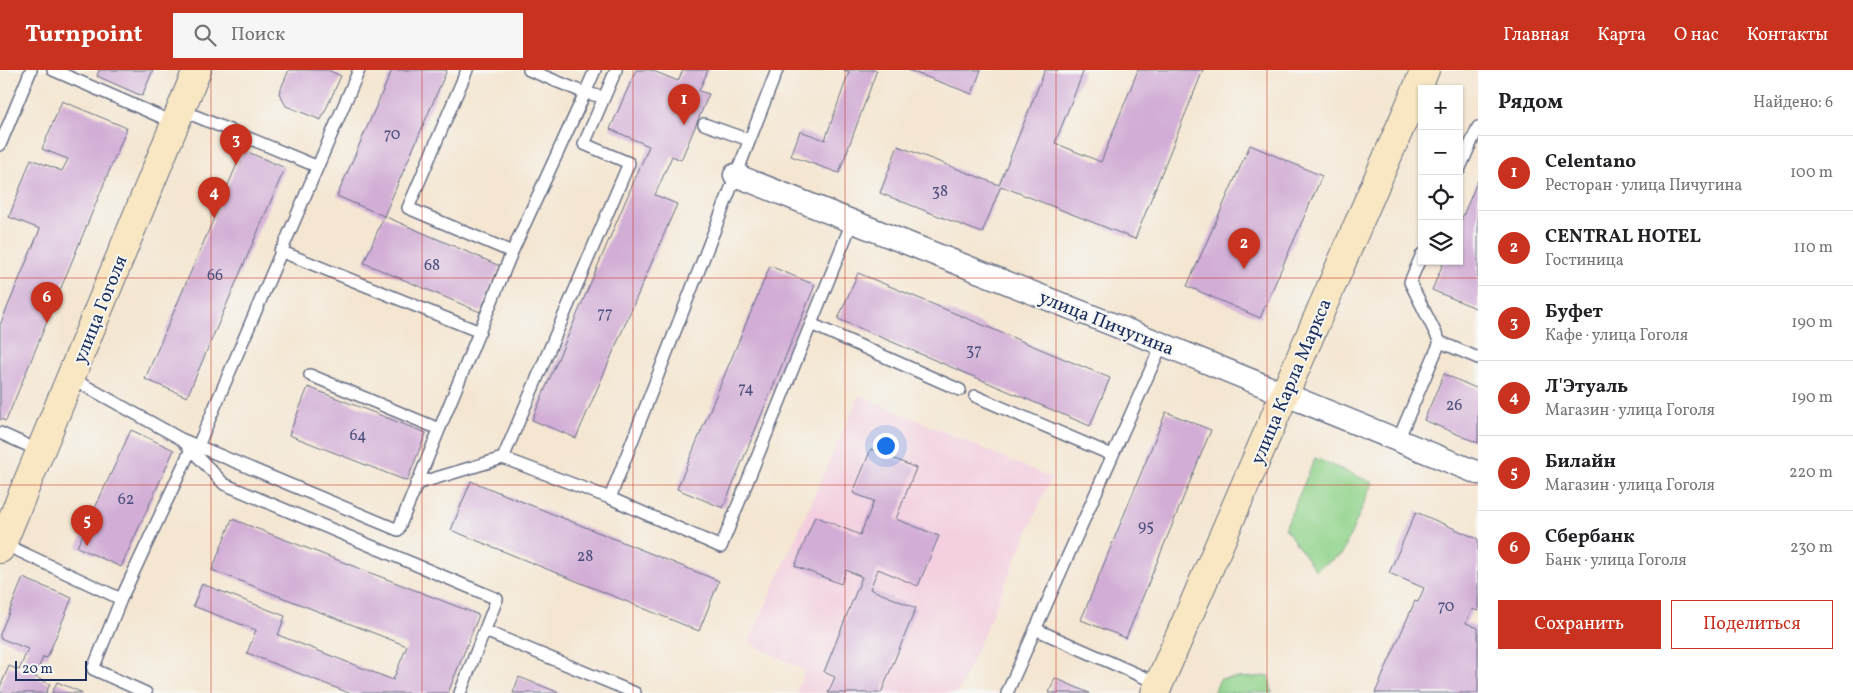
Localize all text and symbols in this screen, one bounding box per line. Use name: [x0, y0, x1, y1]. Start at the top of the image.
search box: [173, 13, 523, 58]
text: Turnpoint: [25, 18, 143, 52]
icon: search: [191, 21, 219, 49]
text: Поиск: [231, 22, 285, 48]
text: Главная: [1503, 23, 1569, 48]
text: Карта: [1597, 23, 1646, 48]
text: О нас: [1674, 23, 1719, 48]
text: Контакты: [1747, 23, 1828, 48]
pin: 1: [668, 84, 700, 125]
map controls: [1418, 85, 1463, 265]
button: +: [1418, 85, 1463, 130]
text: Рядом: [1498, 88, 1563, 117]
text: Найдено: 6: [1753, 92, 1833, 114]
pin: 3: [220, 124, 252, 165]
house number: 70: [384, 124, 400, 146]
button: −: [1418, 130, 1463, 175]
text: Celentano: [1545, 149, 1636, 175]
text: 1: [1511, 162, 1517, 184]
text: 100 m: [1790, 162, 1833, 184]
button: locate: [1418, 175, 1463, 220]
text: Ресторан · улица Пичугина: [1545, 175, 1742, 197]
pin: 4: [198, 177, 230, 218]
house number: 38: [932, 181, 948, 203]
button: layers: [1418, 220, 1463, 265]
text: СENTRAL HOTEL: [1545, 224, 1701, 250]
pin: 2: [1228, 228, 1260, 269]
text: 2: [1510, 237, 1518, 259]
text: 110 m: [1794, 237, 1833, 259]
text: Гостиница: [1545, 250, 1624, 272]
street label: улица Гоголя: [67, 252, 134, 368]
house number: 68: [424, 255, 440, 277]
house number: 66: [207, 265, 223, 287]
pin: 6: [31, 282, 63, 323]
street label: улица Пичугина: [1035, 285, 1178, 363]
street label: улица Карла Маркса: [1245, 295, 1339, 469]
text: Буфет: [1545, 299, 1603, 325]
house number: 77: [597, 303, 613, 325]
text: 3: [1510, 312, 1518, 334]
text: 190 m: [1791, 312, 1833, 334]
text: Кафе · улица Гоголя: [1545, 325, 1688, 347]
house number: 37: [966, 340, 982, 362]
text: Л'Этуаль: [1545, 374, 1628, 400]
house number: 74: [738, 378, 754, 400]
text: 4: [1509, 387, 1519, 409]
text: 190 m: [1791, 387, 1833, 409]
house number: 26: [1446, 395, 1462, 417]
text: Магазин · улица Гоголя: [1545, 400, 1715, 422]
house number: 64: [349, 425, 367, 447]
your location: [873, 433, 899, 459]
text: Билайн: [1545, 449, 1616, 475]
text: 5: [1510, 462, 1518, 484]
text: 220 m: [1789, 462, 1833, 484]
text: Магазин · улица Гоголя: [1545, 475, 1715, 497]
house number: 62: [118, 489, 134, 511]
pin: 5: [71, 505, 103, 546]
house number: 95: [1138, 516, 1154, 538]
text: Сбербанк: [1545, 524, 1635, 550]
text: 6: [1510, 537, 1518, 559]
text: 230 m: [1790, 537, 1833, 559]
house number: 28: [577, 546, 593, 568]
text: Банк · улица Гоголя: [1545, 550, 1687, 572]
house number: 70: [1438, 596, 1454, 618]
button: Сохранить: [1498, 600, 1661, 649]
button: Поделиться: [1671, 600, 1833, 649]
scale bar: [15, 658, 88, 681]
text: 20 m: [22, 660, 53, 679]

